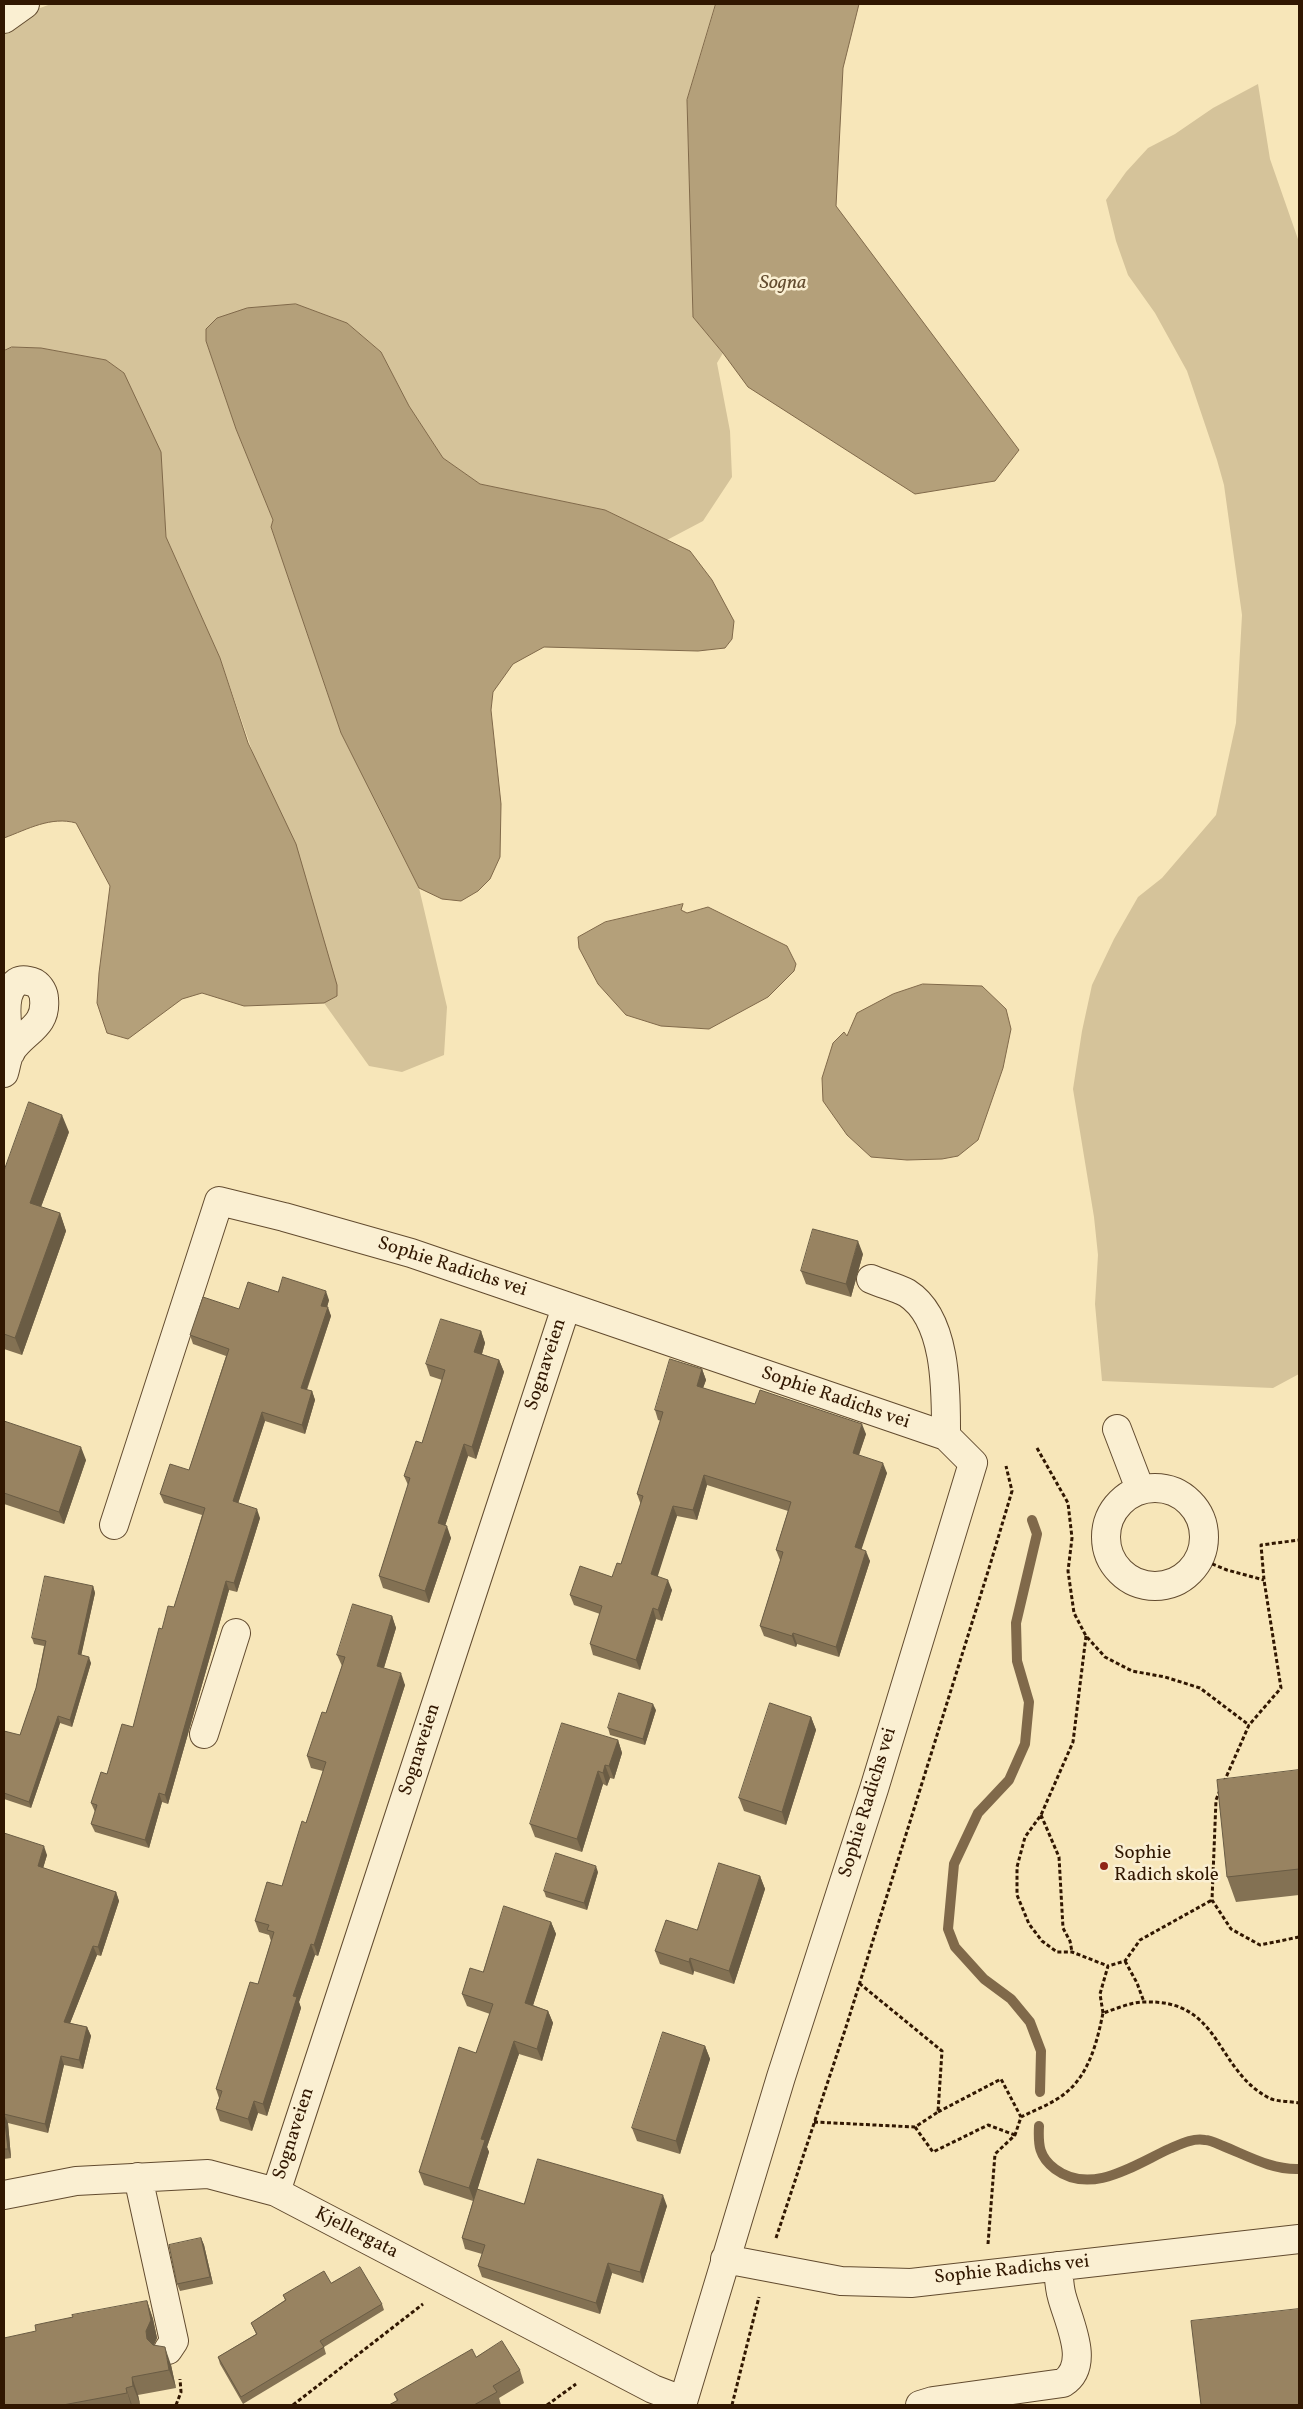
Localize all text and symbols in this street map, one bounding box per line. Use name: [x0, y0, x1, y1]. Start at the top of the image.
water label: Sogna: [760, 272, 806, 296]
street label: Sophie Radichs vei: [374, 1233, 530, 1303]
street label: Sognaveien: [521, 1316, 573, 1414]
street label: Sophie Radichs vei: [758, 1363, 912, 1435]
street label: Sognaveien: [395, 1701, 447, 1799]
street label: Sophie Radichs vei: [835, 1725, 903, 1881]
place label: Sophie Radich skole: [1114, 1844, 1219, 1888]
marker: Sophie Radich skole: [1098, 1860, 1110, 1872]
street label: Sognaveien: [269, 2085, 321, 2183]
street label: Kjellergata: [310, 2203, 402, 2265]
street label: Sophie Radichs vei: [933, 2252, 1091, 2290]

